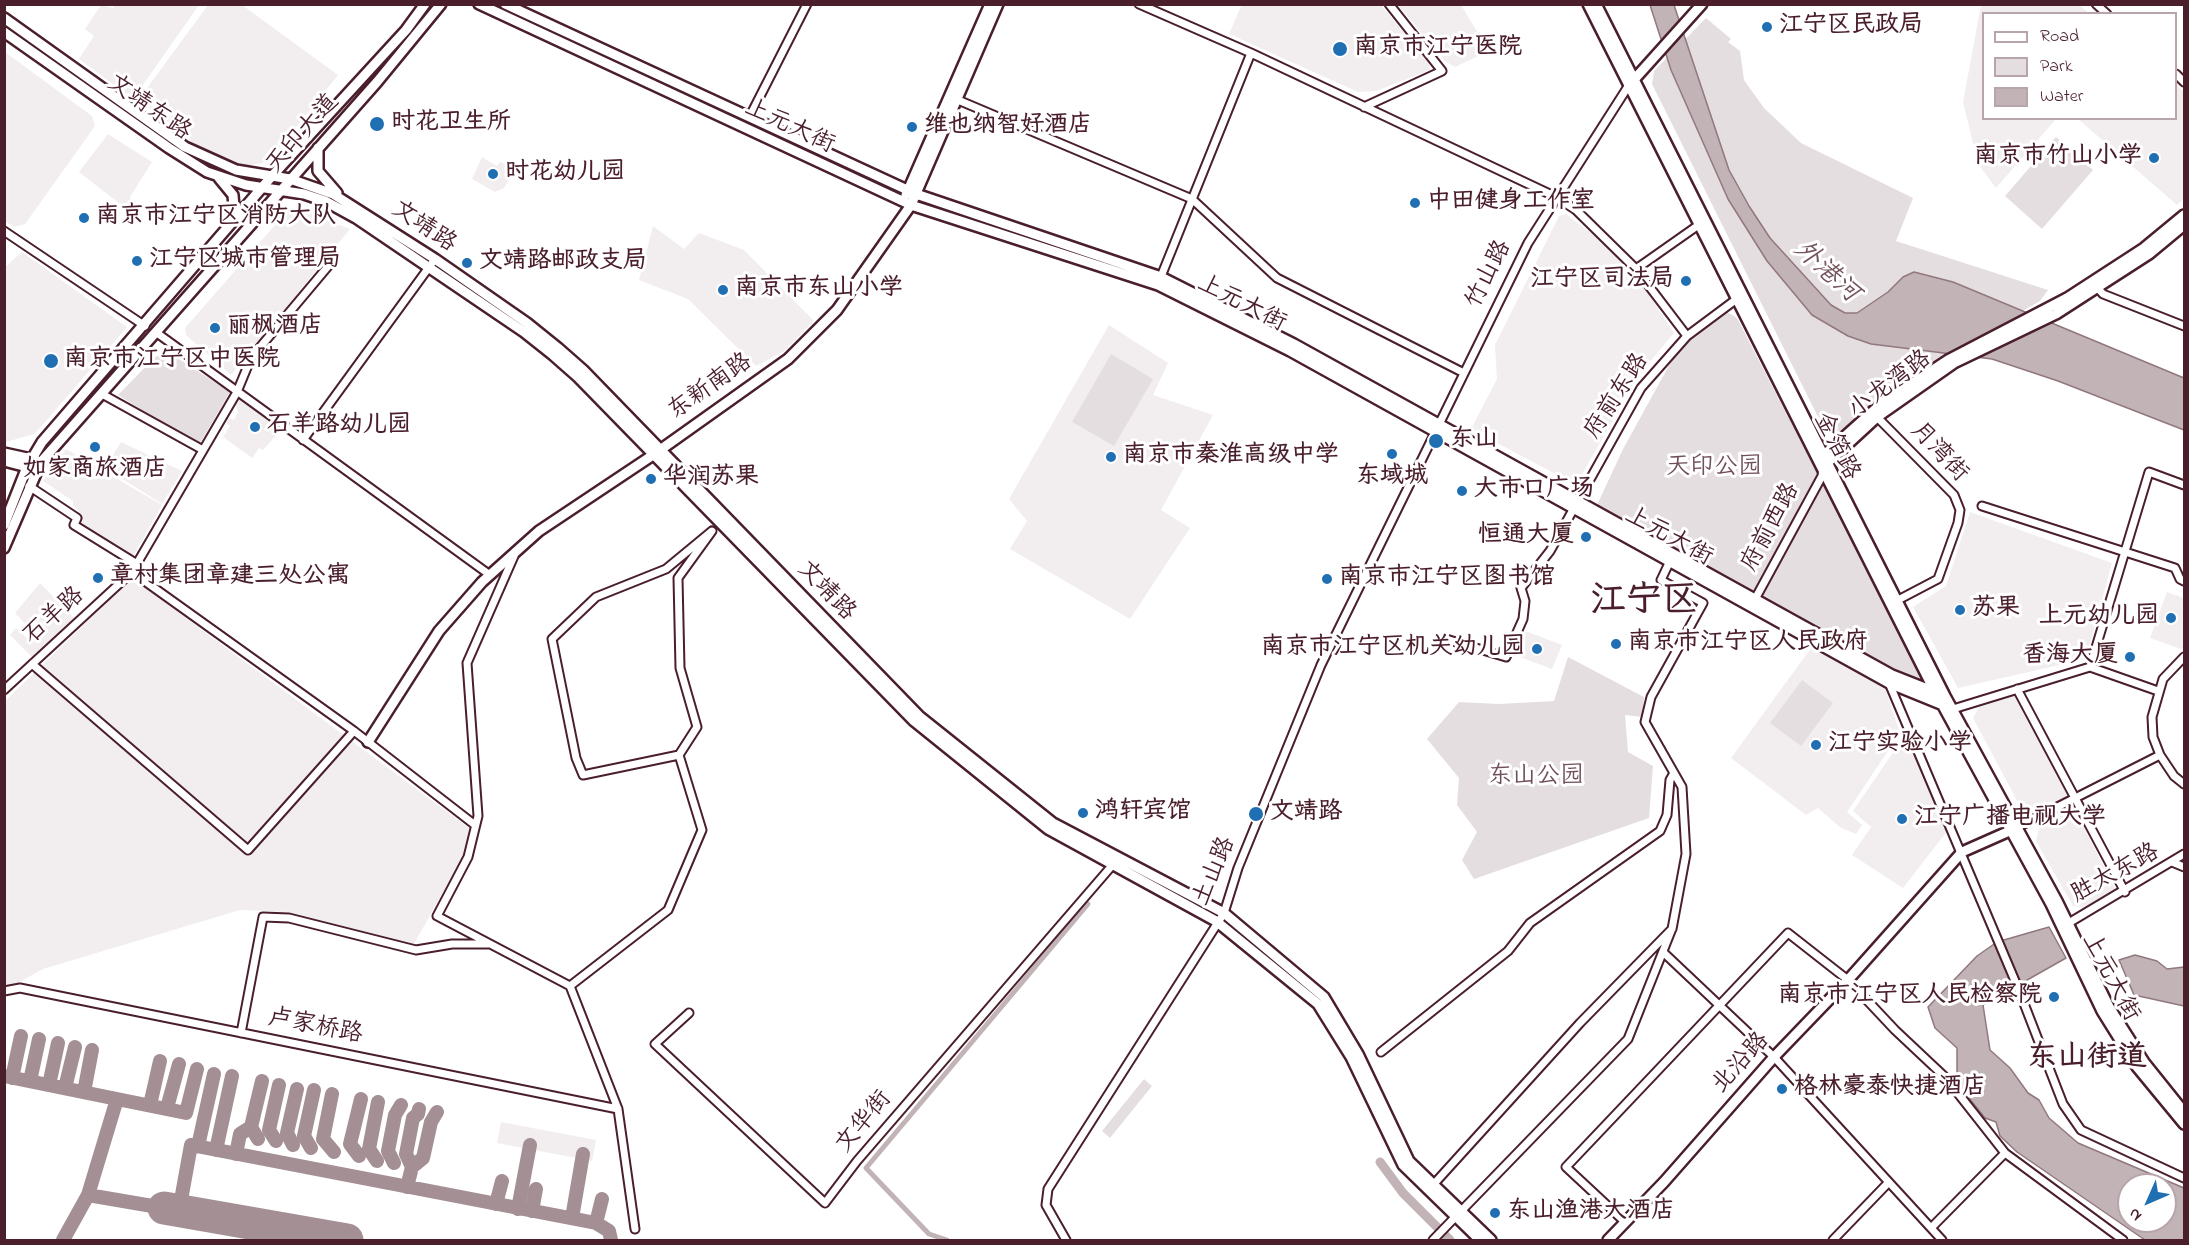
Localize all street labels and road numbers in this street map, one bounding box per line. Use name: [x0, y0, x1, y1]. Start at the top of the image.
street label: 文靖东路: [100, 70, 196, 148]
street label: 天印大道: [262, 89, 346, 181]
street label: 上元大街: [739, 95, 839, 161]
street label: 文靖路: [385, 196, 461, 260]
street label: 竹山路: [1461, 236, 1519, 314]
street label: 上元大街: [1192, 270, 1290, 340]
street label: 小龙湾路: [1844, 346, 1938, 426]
street label: 东新南路: [663, 349, 759, 427]
street label: 府前东路: [1580, 349, 1656, 445]
street label: 金箔路: [1806, 408, 1864, 486]
street label: 月湾街: [1903, 417, 1973, 489]
street label: 府前西路: [1737, 479, 1807, 577]
street label: 上元大街: [1619, 502, 1717, 574]
street label: 文靖路: [790, 556, 860, 628]
street label: 石羊路: [19, 582, 91, 652]
street label: 土山路: [1189, 833, 1243, 911]
street label: 胜太东路: [2067, 839, 2165, 911]
street label: 上元大街: [2074, 929, 2144, 1027]
street label: 卢家桥路: [265, 1005, 365, 1051]
street label: 北沿路: [1707, 1028, 1777, 1100]
street label: 文华街: [831, 1086, 899, 1160]

